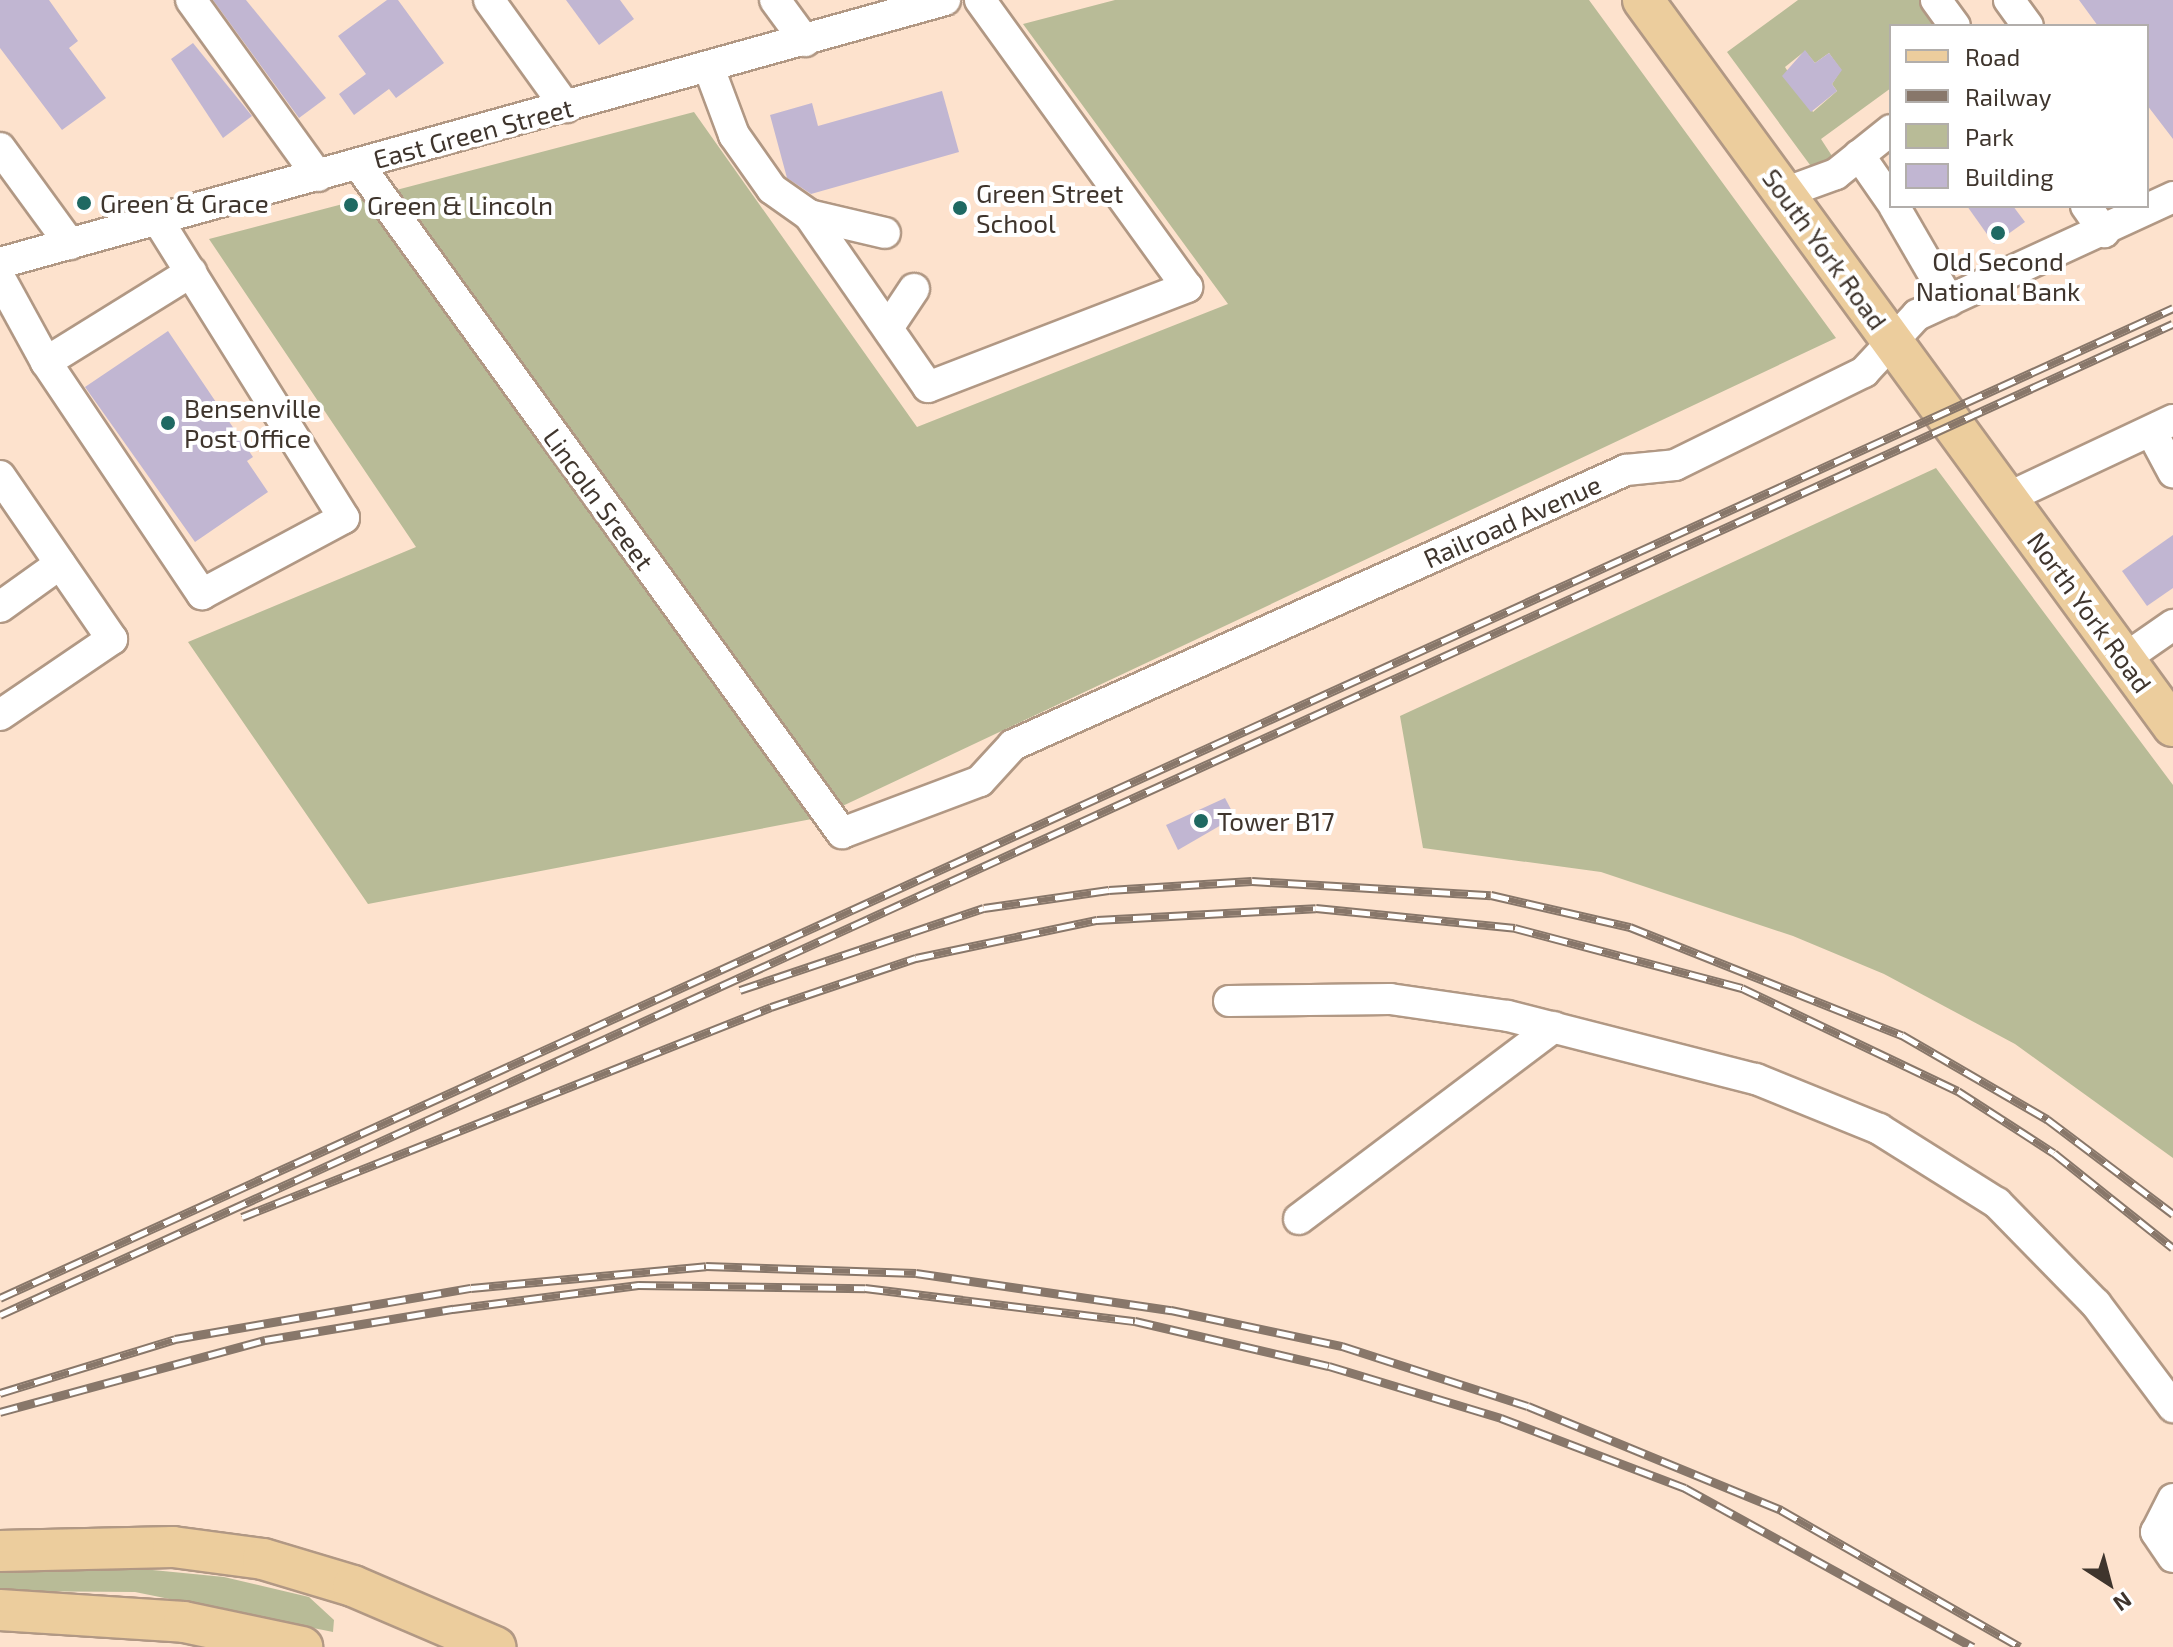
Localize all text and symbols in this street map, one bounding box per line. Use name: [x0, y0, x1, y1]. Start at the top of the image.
legend: [1889, 24, 2149, 208]
text: Road: [1965, 42, 2020, 71]
text: Railway: [1965, 82, 2051, 111]
street label: East Green Street: [370, 91, 576, 175]
text: Park: [1965, 122, 2014, 151]
street label: South York Road: [1756, 162, 1894, 336]
text: Building: [1965, 162, 2054, 191]
place label: Green Street School: [976, 177, 1123, 238]
place label: Green & Grace: [100, 187, 269, 219]
place label: Green & Lincoln: [367, 189, 553, 221]
marker: Green & Grace: [75, 194, 93, 212]
marker: Green & Lincoln: [342, 196, 360, 214]
marker: Green Street School: [951, 199, 969, 217]
marker: Old Second National Bank: [1989, 224, 2007, 242]
place label: Old Second National Bank: [1915, 245, 2081, 306]
place label: Bensenville Post Office: [184, 392, 321, 454]
marker: Bensenville Post Office: [159, 414, 177, 432]
street label: Lincoln Sreeet: [537, 422, 661, 576]
street label: Railroad Avenue: [1418, 468, 1606, 574]
street label: North York Road: [2021, 525, 2159, 699]
place label: Tower B17: [1217, 805, 1335, 837]
marker: Tower B17: [1192, 812, 1210, 830]
north arrow: [2069, 1543, 2149, 1623]
text: N: [2109, 1587, 2137, 1618]

